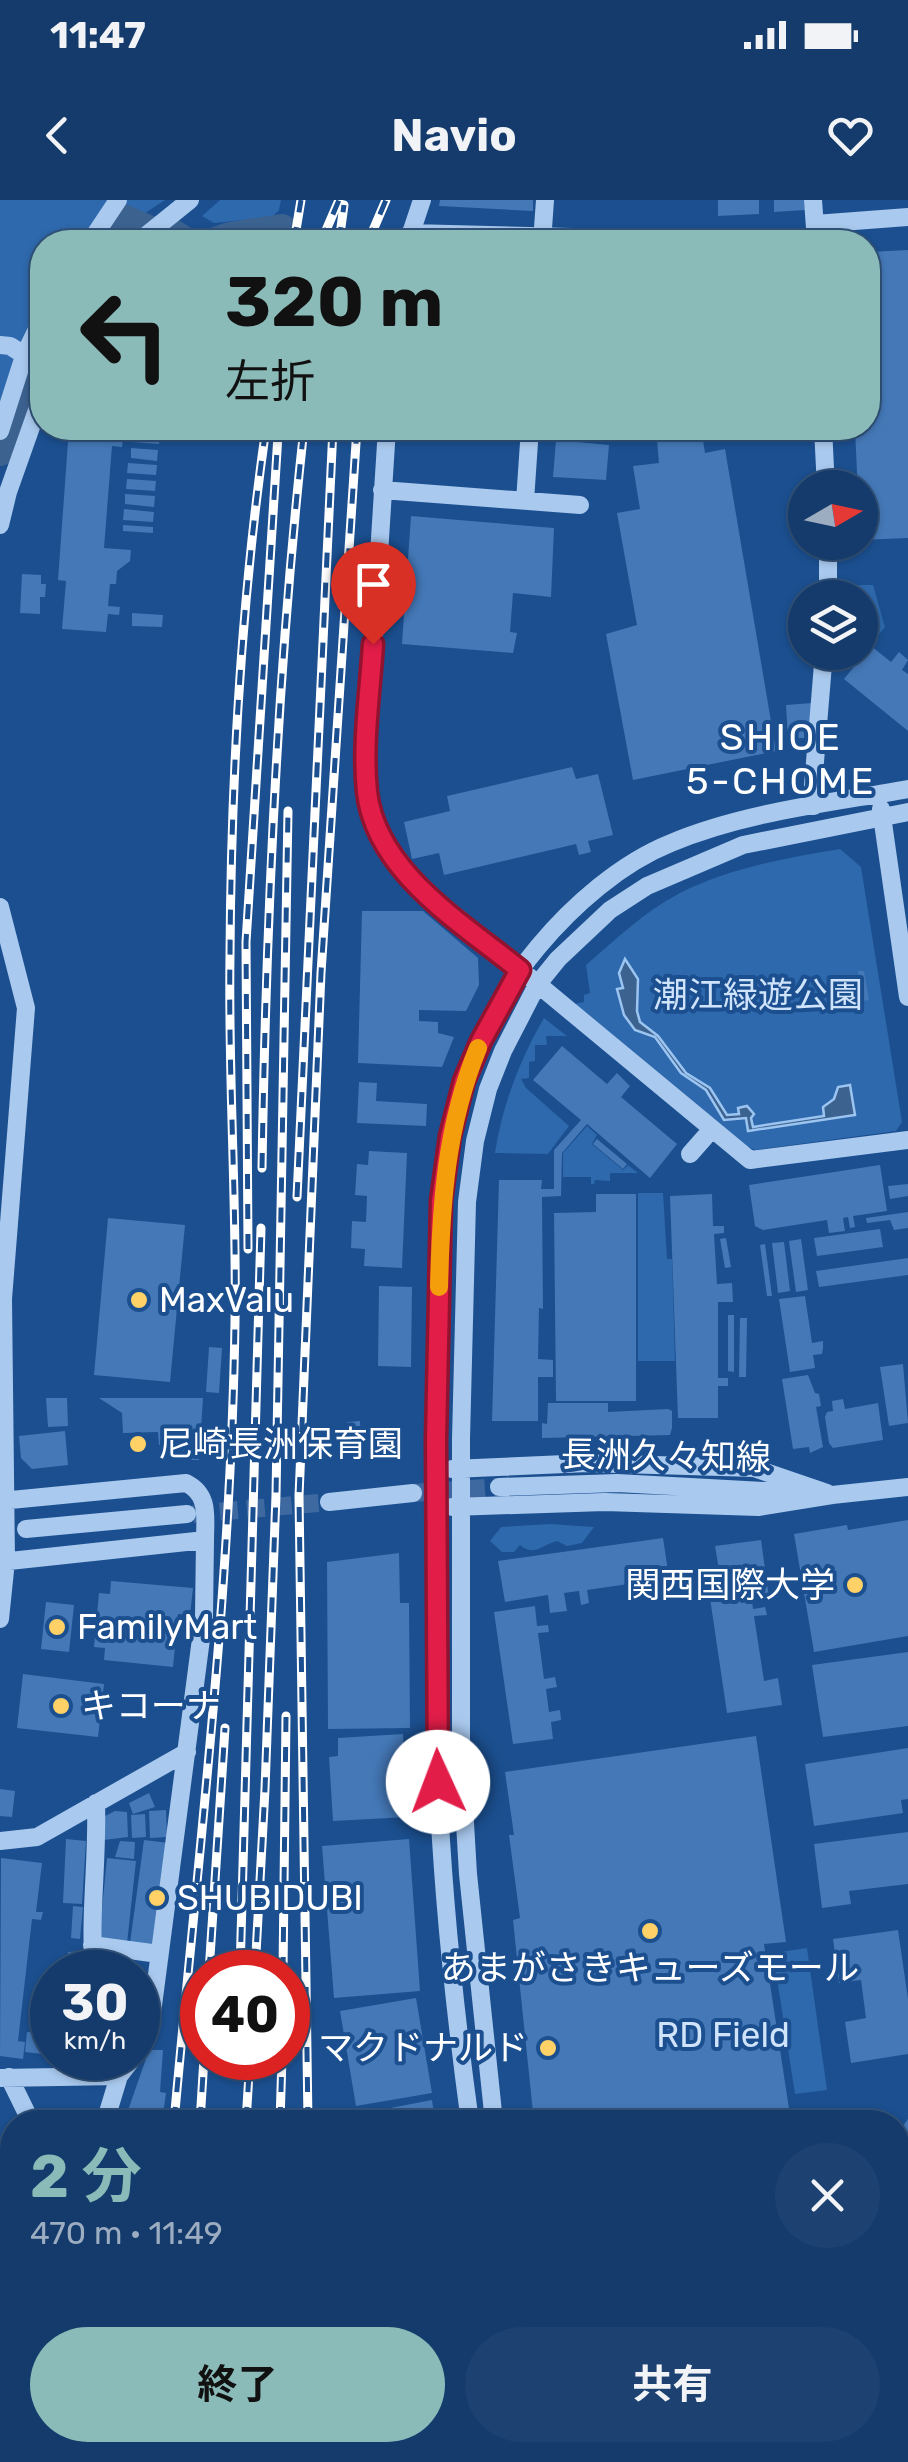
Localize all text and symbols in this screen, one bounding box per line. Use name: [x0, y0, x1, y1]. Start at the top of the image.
text: 11:47: [50, 12, 146, 58]
icon: back: [30, 108, 85, 163]
icon: heart: [823, 108, 878, 163]
text: Navio: [391, 109, 517, 162]
text: 320 m: [225, 261, 443, 344]
icon: left: [60, 270, 190, 400]
text: 左折: [225, 355, 315, 408]
north arrow: [788, 470, 878, 560]
map controls: [788, 470, 878, 670]
pin: [331, 542, 416, 645]
icon: arrive: [346, 557, 401, 612]
button: layers: [788, 580, 878, 670]
district label: SHIOE 5-CHOME: [686, 714, 876, 804]
park label: 潮江緑遊公園: [653, 974, 863, 1016]
place label: MaxValu: [159, 1279, 294, 1321]
marker: MaxValu: [128, 1289, 150, 1311]
place label: 尼崎長洲保育園: [158, 1423, 403, 1465]
marker: 尼崎長洲保育園: [127, 1433, 149, 1455]
street label: 長洲久々知線: [561, 1433, 771, 1479]
place label: 関西国際大学: [625, 1564, 835, 1606]
marker: 関西国際大学: [844, 1574, 866, 1596]
place label: FamilyMart: [77, 1606, 257, 1648]
marker: FamilyMart: [46, 1616, 68, 1638]
place label: キコーナ: [81, 1685, 221, 1727]
marker: キコーナ: [50, 1695, 72, 1717]
position arrow: [386, 1730, 490, 1834]
place label: SHUBIDUBI: [177, 1877, 363, 1919]
marker: SHUBIDUBI: [146, 1887, 168, 1909]
marker: あまがさきキューズモール: [639, 1920, 661, 1942]
place label: あまがさきキューズモール: [441, 1947, 859, 1989]
speed limit sign: 40: [180, 1950, 310, 2080]
text: 30: [62, 1973, 128, 2033]
park label: RD Field: [656, 2014, 790, 2056]
text: km/h: [64, 2026, 126, 2055]
place label: マクドナルド: [318, 2027, 528, 2069]
marker: マクドナルド: [537, 2037, 559, 2059]
text: 2 分: [30, 2141, 142, 2212]
button: close: [775, 2143, 880, 2248]
text: 470 m · 11:49: [30, 2214, 223, 2252]
button: 終了: [30, 2327, 445, 2442]
button: 共有: [465, 2327, 880, 2442]

